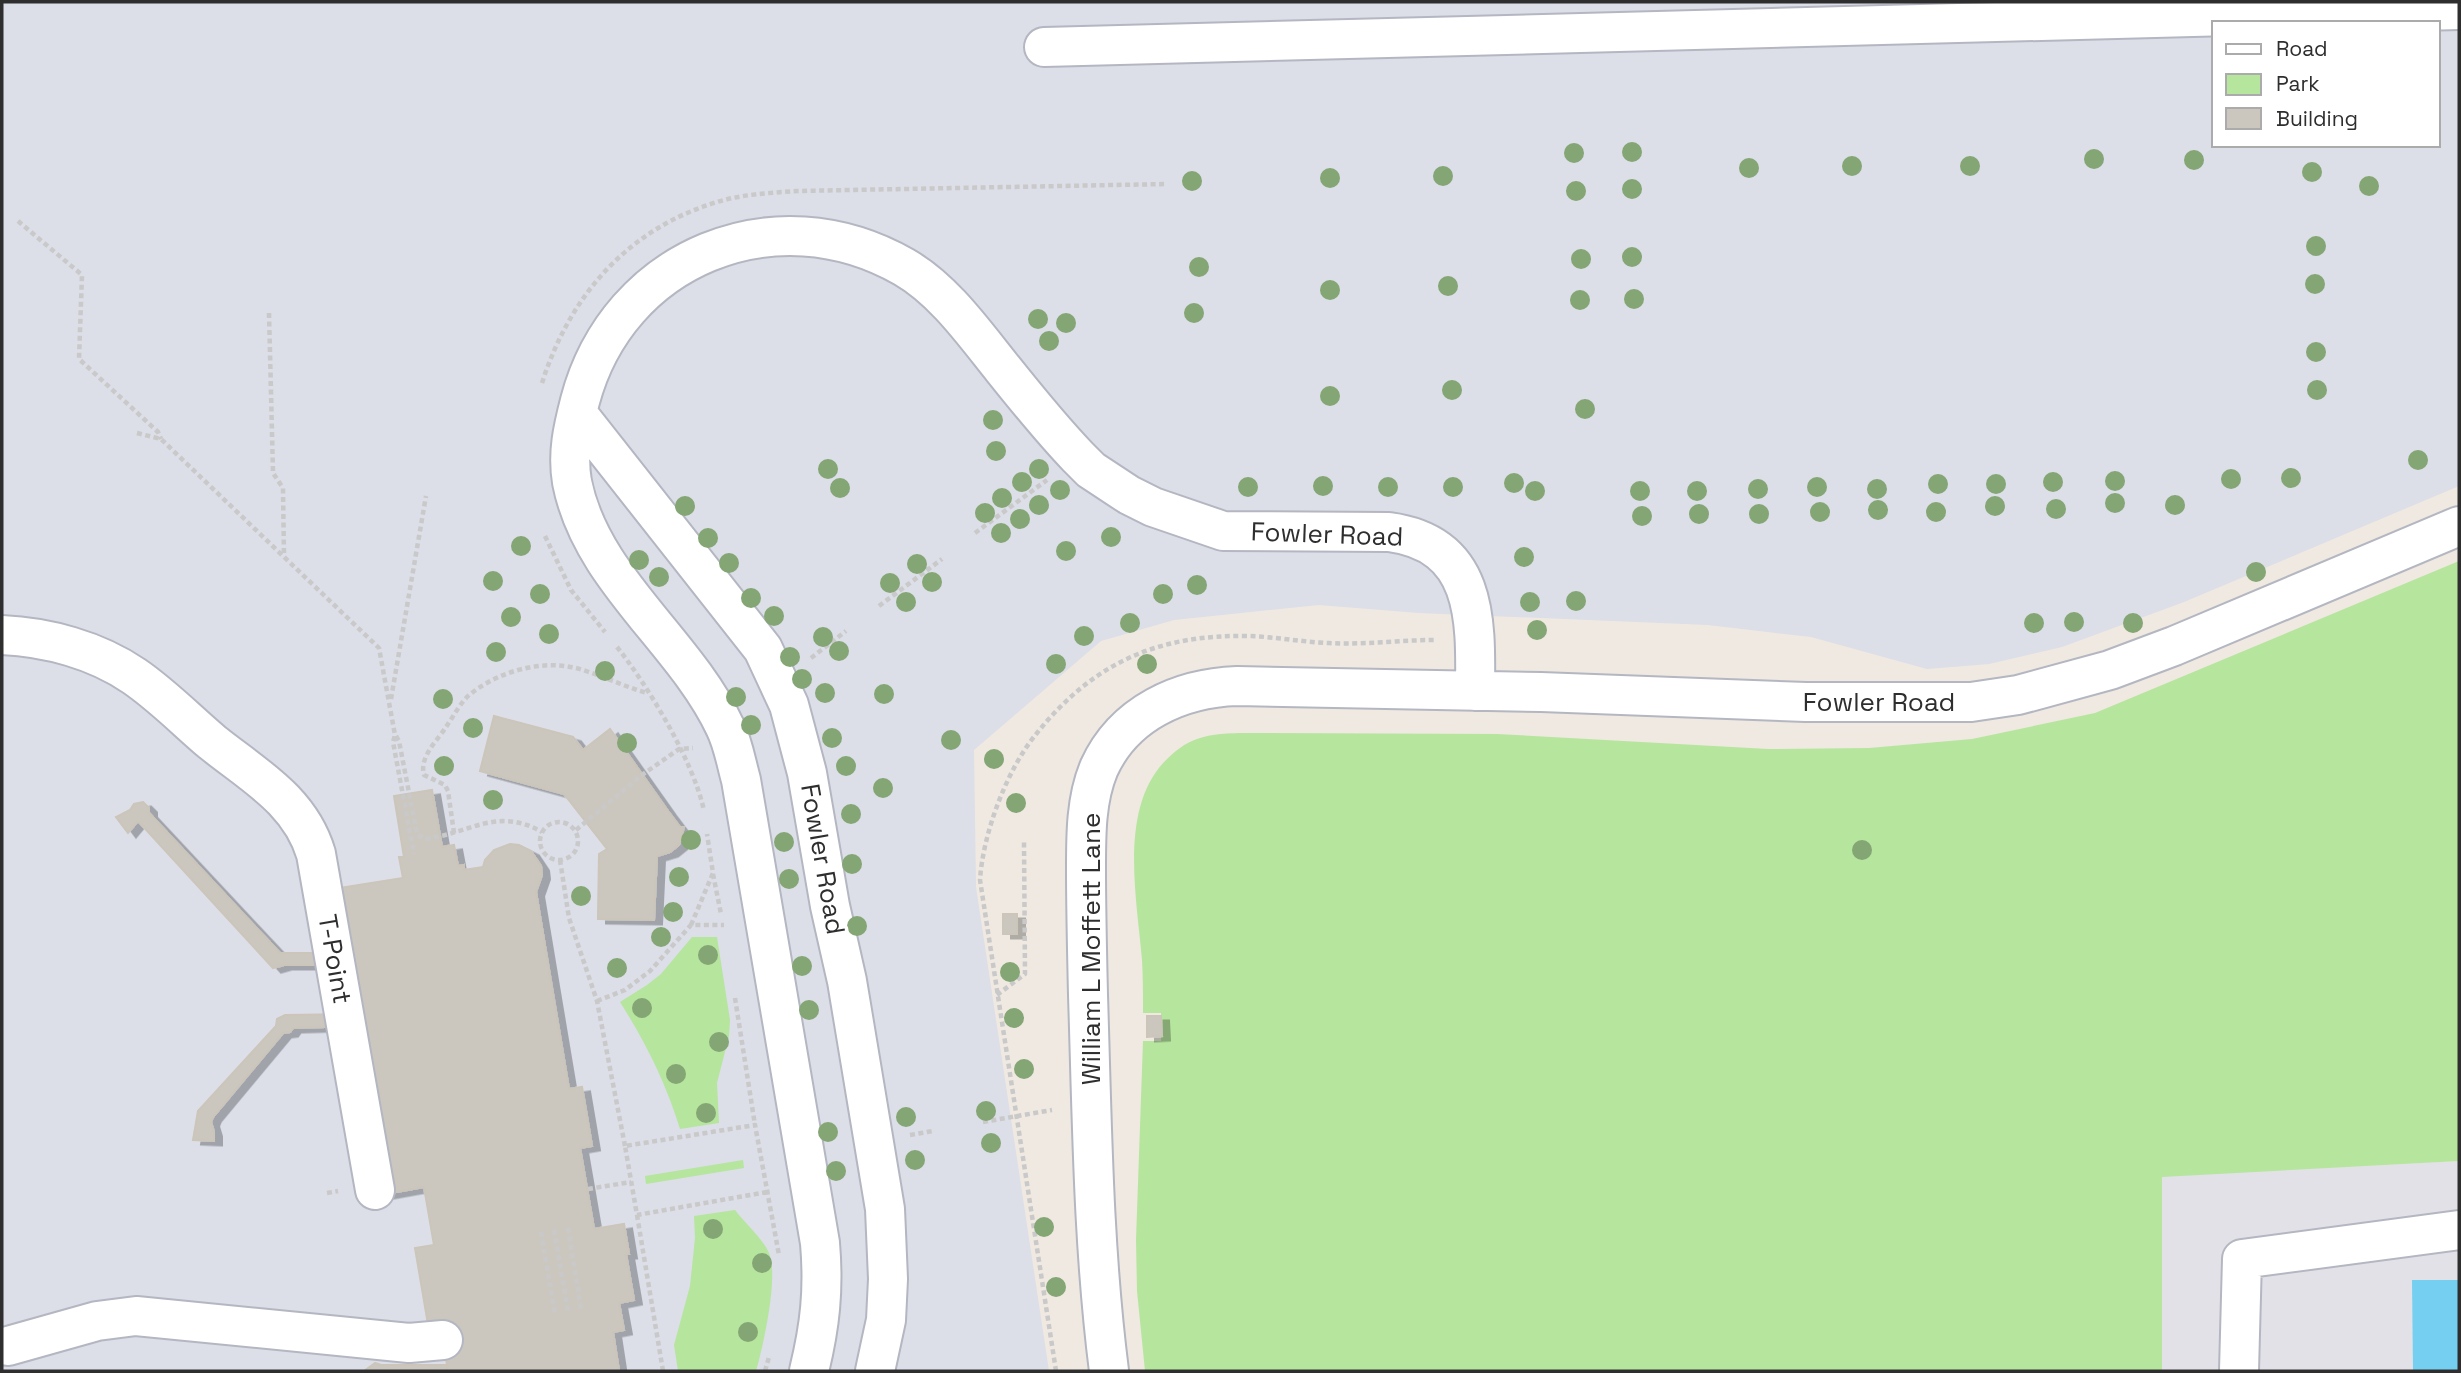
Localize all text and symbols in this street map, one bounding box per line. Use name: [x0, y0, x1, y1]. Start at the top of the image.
legend: [2212, 21, 2440, 147]
text: Road: [2276, 35, 2328, 62]
text: Park: [2276, 70, 2320, 97]
text: Building: [2276, 105, 2358, 132]
street label: Fowler Road: [1250, 514, 1404, 554]
street label: Fowler Road: [1803, 685, 1955, 719]
street label: Fowler Road: [793, 781, 853, 937]
street label: William L Moffett Lane: [1074, 813, 1108, 1085]
street label: T-Point: [310, 912, 360, 1006]

